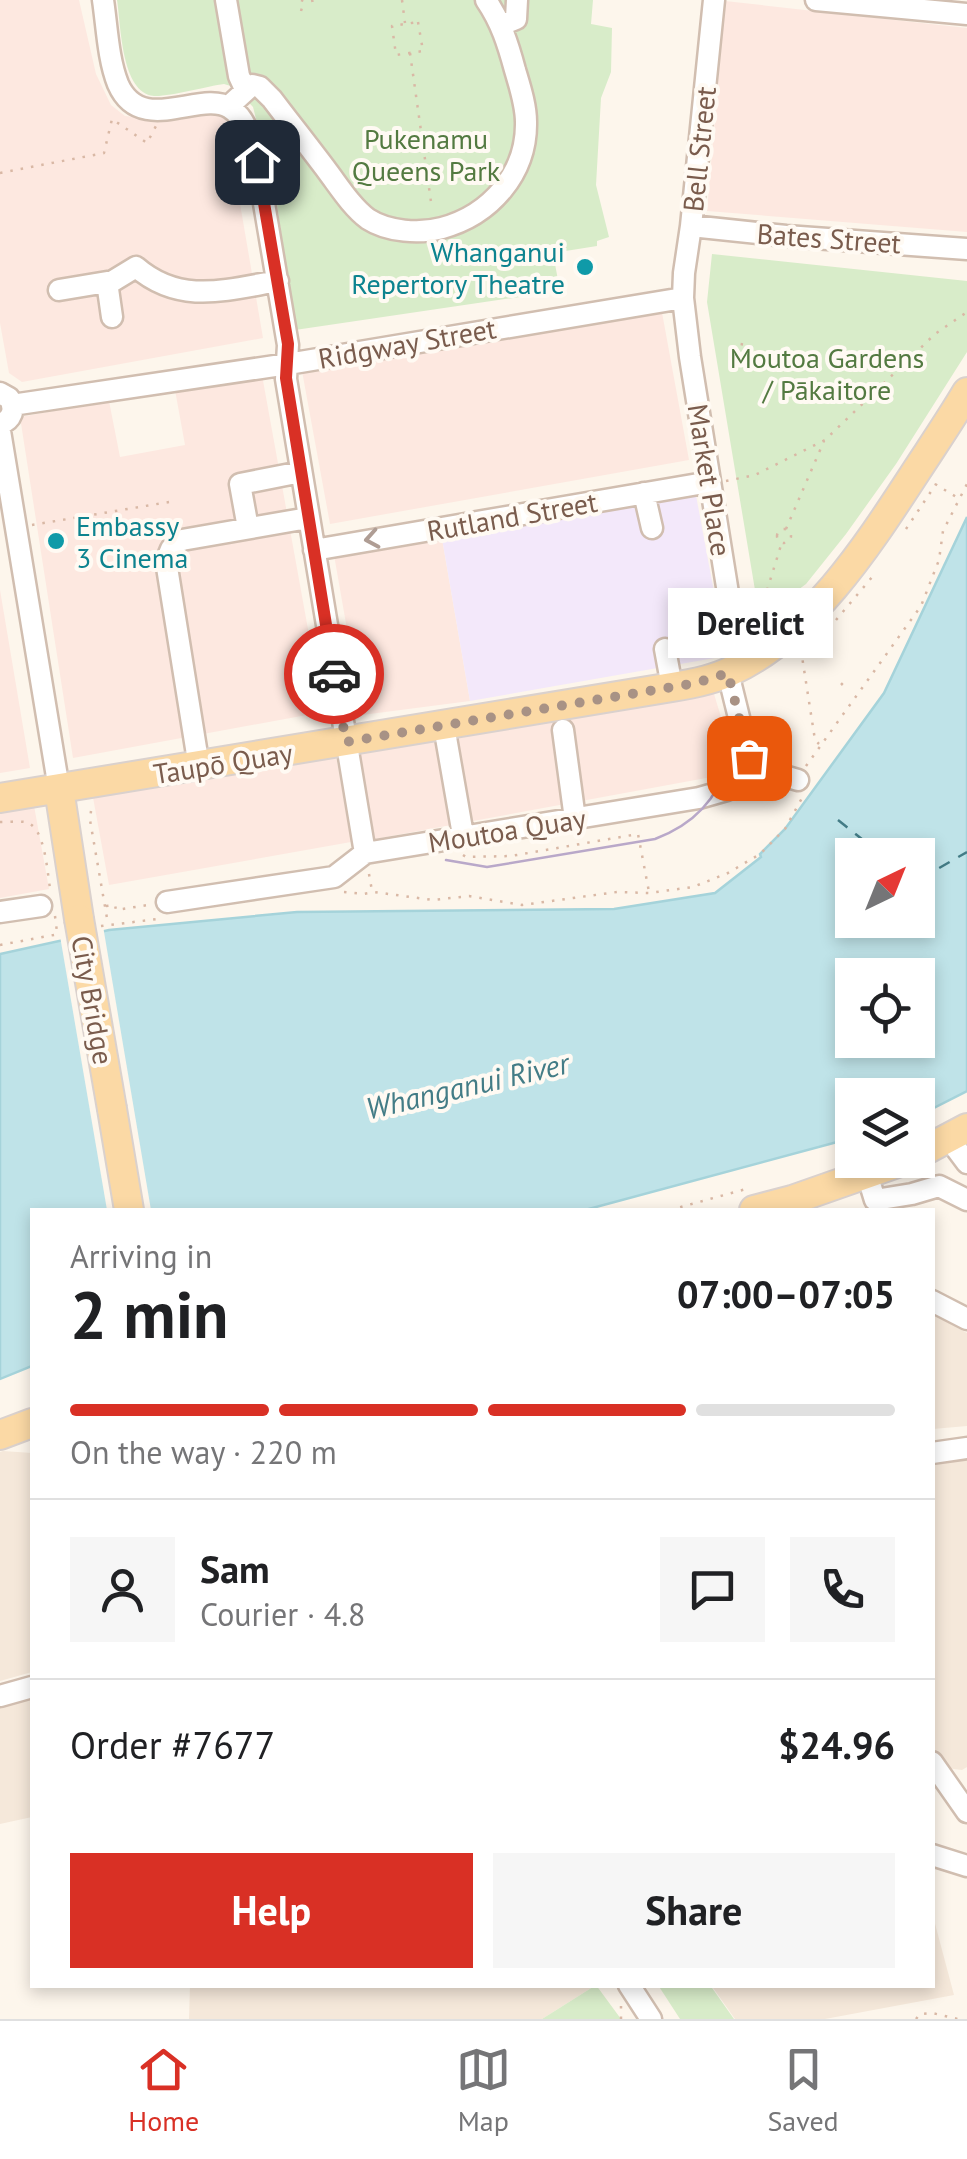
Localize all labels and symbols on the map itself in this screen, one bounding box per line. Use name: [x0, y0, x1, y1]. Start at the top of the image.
street label: Bell Street: [674, 84, 724, 214]
pin: [215, 120, 300, 205]
park label: Pukenamu Queens Park: [352, 120, 501, 189]
street label: Bates Street: [756, 215, 903, 262]
place label: Whanganui Repertory Theatre: [351, 233, 565, 302]
marker: Whanganui Repertory Theatre: [574, 256, 596, 278]
street label: Ridgway Street: [315, 309, 499, 377]
park label: Moutoa Gardens / Pākaitore: [730, 339, 924, 408]
street label: Market Place: [680, 401, 740, 559]
street label: Rutland Street: [424, 483, 601, 549]
place label: Embassy 3 Cinema: [76, 507, 188, 576]
one-way arrow: [364, 528, 381, 549]
marker: Embassy 3 Cinema: [45, 530, 67, 552]
callout: Derelict: [666, 588, 832, 658]
courier: [284, 624, 384, 724]
pin: [707, 716, 792, 801]
street label: Taupō Quay: [151, 734, 295, 792]
street label: Moutoa Quay: [426, 799, 588, 861]
north arrow: [835, 838, 935, 938]
street label: City Bridge: [63, 933, 123, 1067]
water label: Whanganui River: [362, 1042, 574, 1127]

